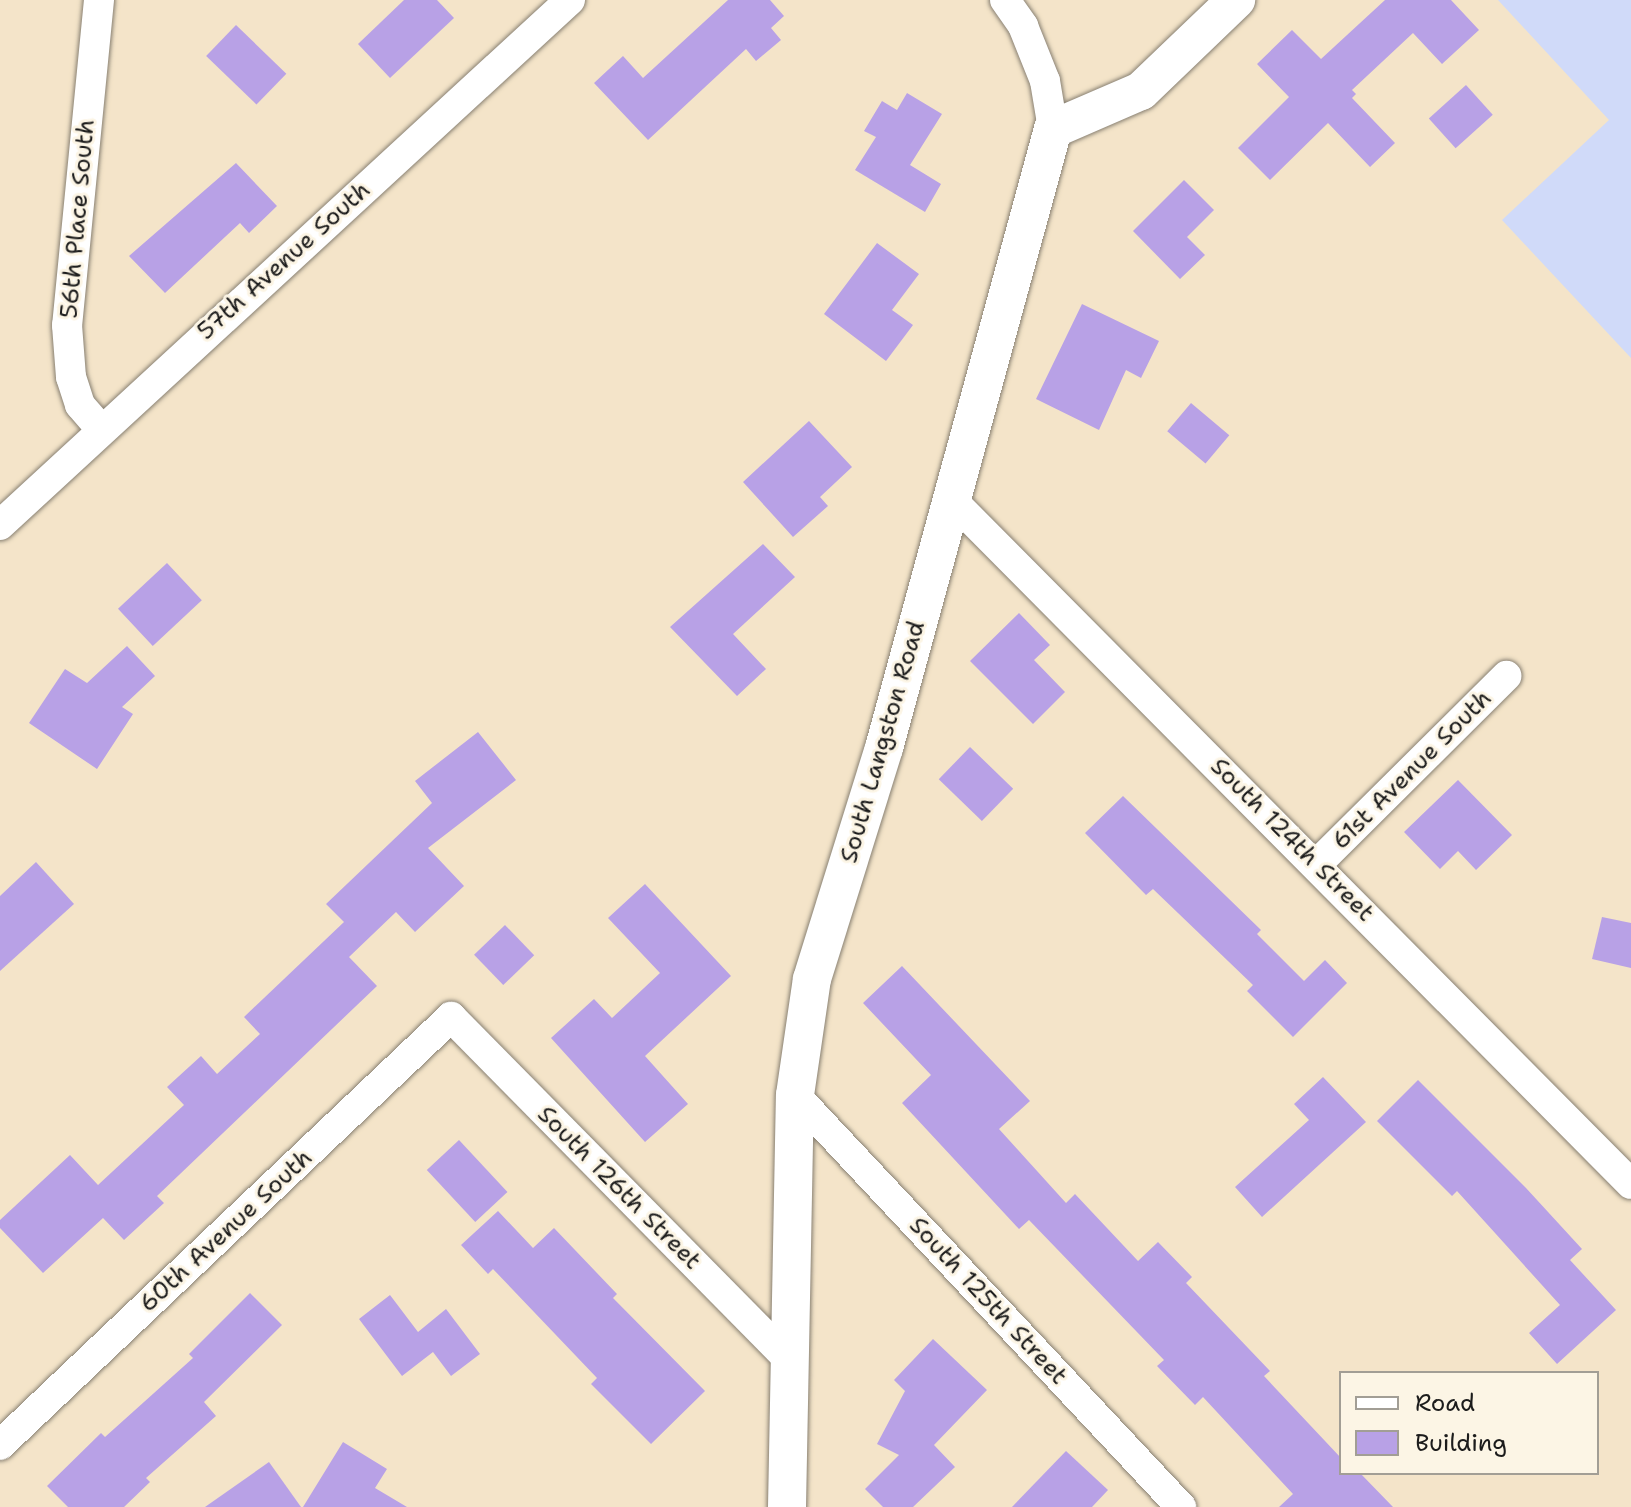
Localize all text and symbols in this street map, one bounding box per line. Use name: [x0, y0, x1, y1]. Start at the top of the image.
street label: 56th Place South: [55, 118, 101, 320]
street label: 57th Avenue South: [192, 176, 376, 346]
street label: South Langston Road: [835, 618, 931, 866]
street label: 61st Avenue South: [1326, 684, 1498, 856]
street label: South 124th Street: [1204, 752, 1380, 928]
street label: South 126th Street: [531, 1100, 707, 1276]
street label: 60th Avenue South: [134, 1144, 318, 1318]
street label: South 125th Street: [903, 1211, 1073, 1391]
legend: [1339, 1371, 1599, 1475]
text: Road: [1415, 1387, 1475, 1419]
text: Building: [1415, 1427, 1507, 1459]

